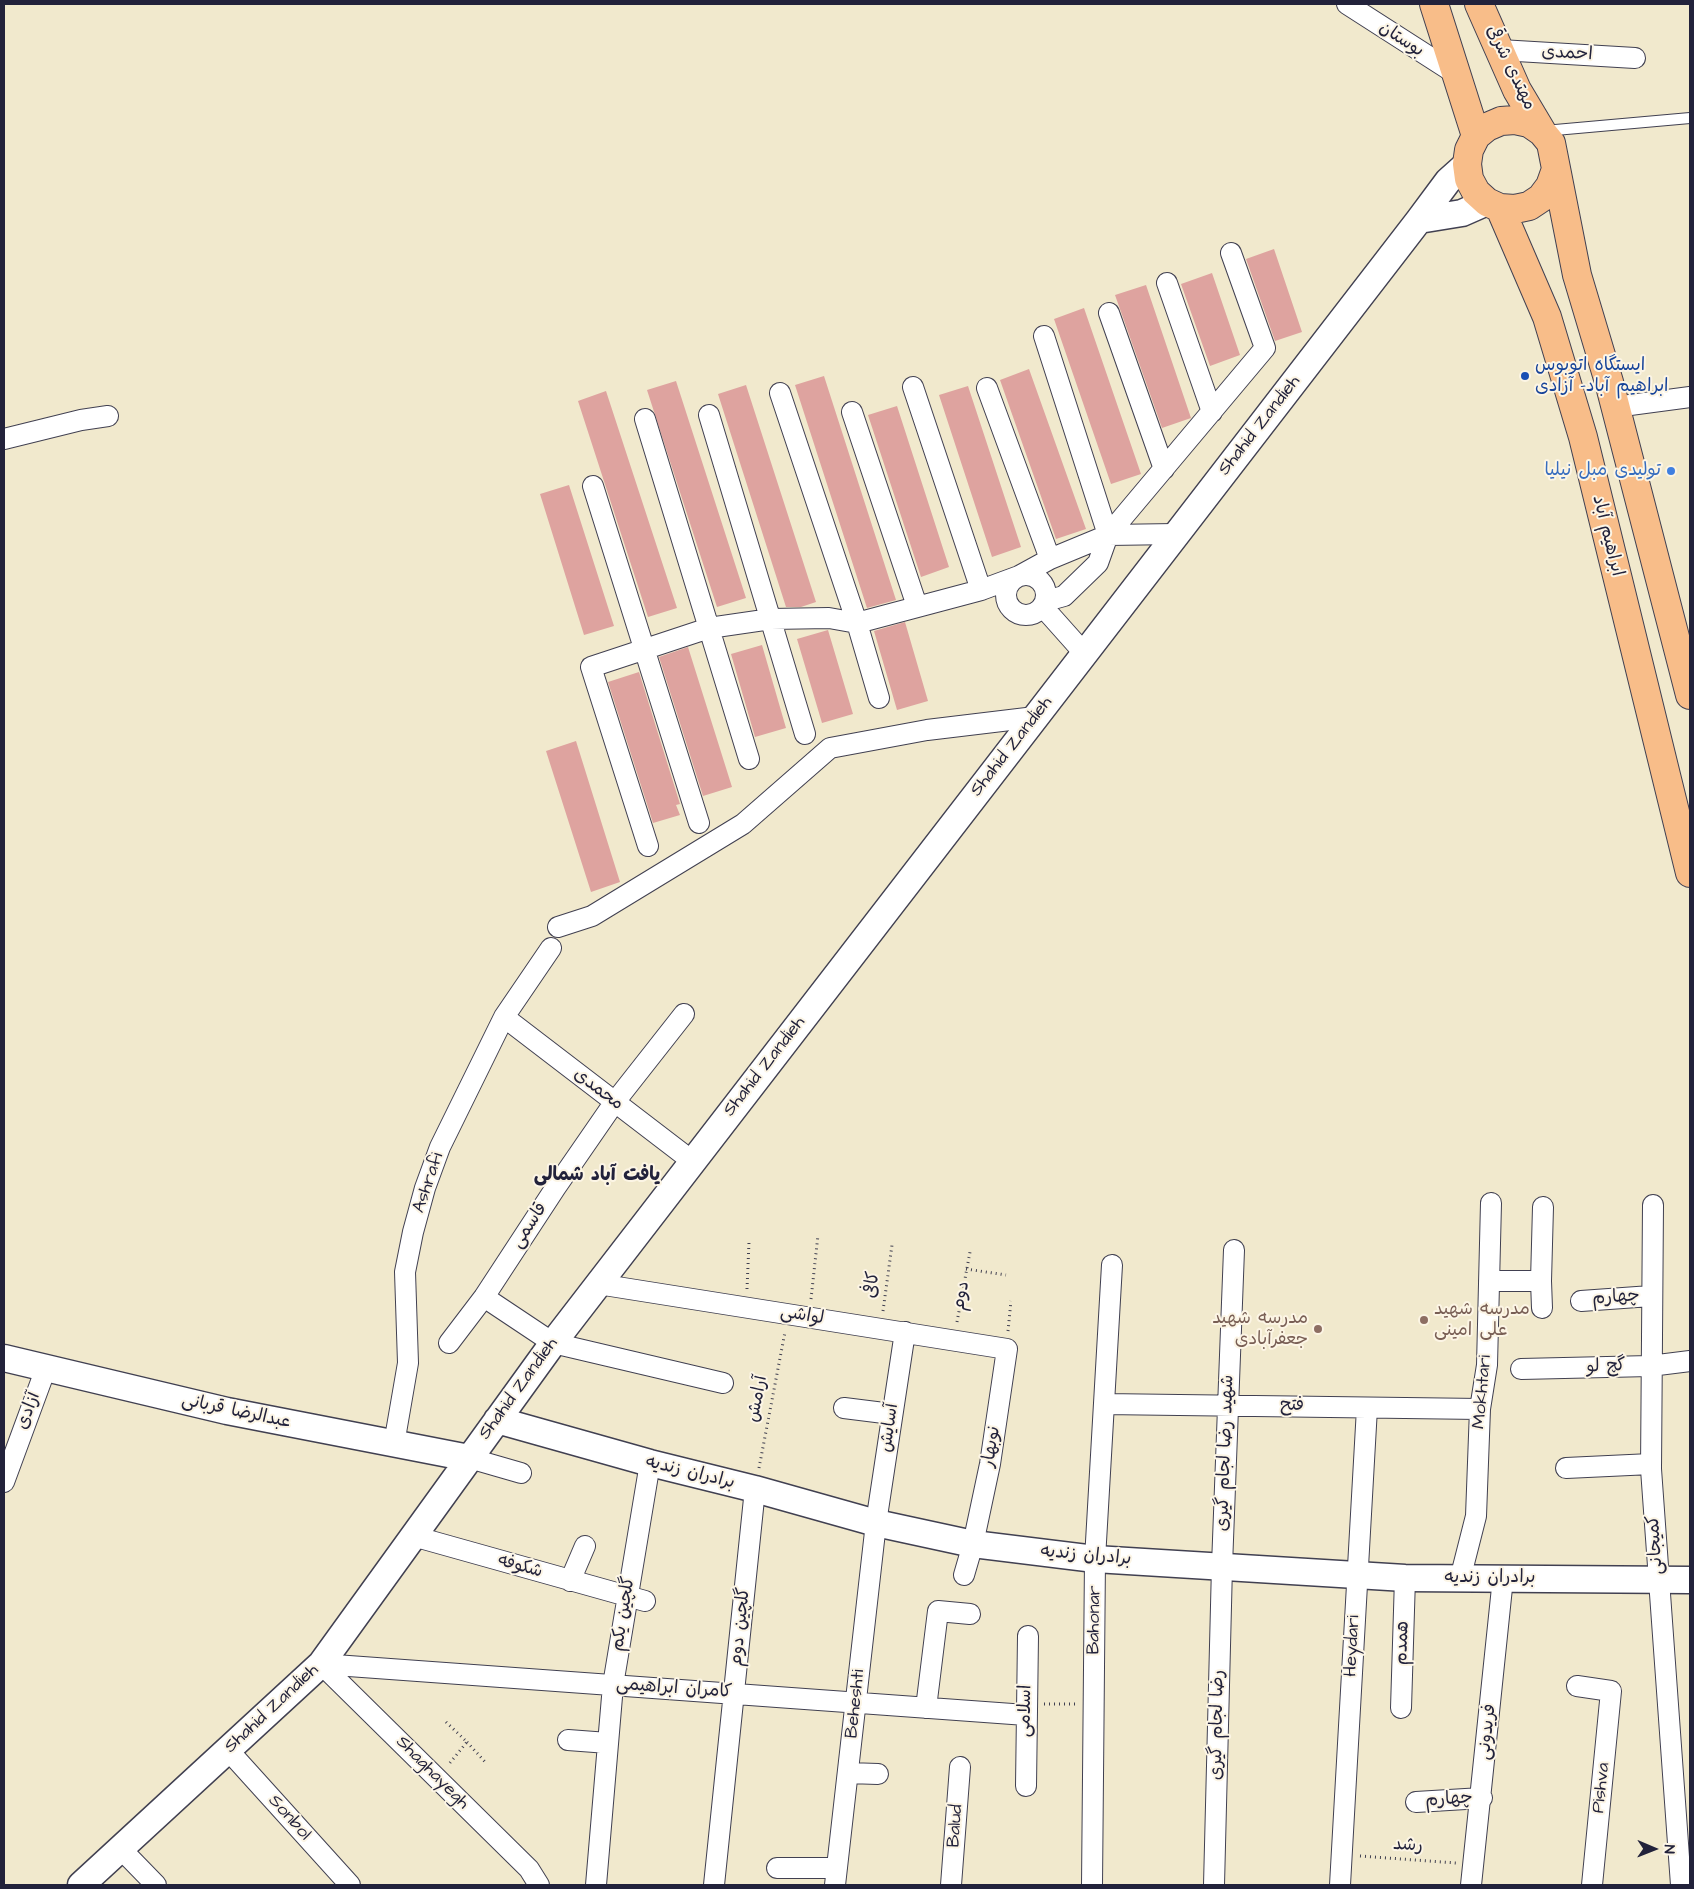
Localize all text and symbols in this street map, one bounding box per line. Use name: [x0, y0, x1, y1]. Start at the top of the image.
street label: بوستان: [1375, 18, 1427, 62]
street label: مهتدی شرقی: [1480, 22, 1540, 114]
street label: احمدی: [1541, 42, 1593, 66]
place label: ایستگاه اتوبوس ابراهیم آباد- آزادی: [1535, 355, 1669, 398]
marker: ایستگاه اتوبوس ابراهیم آباد- آزادی: [1519, 370, 1531, 382]
street label: Shahid Zandieh: [1214, 372, 1306, 480]
place label: تولیدی مبل نیلیا: [1545, 460, 1661, 482]
marker: تولیدی مبل نیلیا: [1665, 465, 1677, 477]
street label: ابراهیم آباد: [1587, 493, 1627, 579]
street label: Shahid Zandieh: [966, 693, 1058, 801]
street label: Shahid Zandieh: [719, 1013, 811, 1121]
street label: محمدی: [569, 1064, 627, 1116]
street label: Ashrafi: [409, 1150, 449, 1216]
district label: یافت آباد شمالی: [534, 1165, 660, 1187]
street label: قاسمی: [507, 1199, 553, 1253]
street label: کافی: [860, 1270, 886, 1300]
street label: دوم: [949, 1280, 975, 1312]
street label: چهارم: [1592, 1286, 1640, 1310]
place label: مدرسه شهید علی امینی: [1434, 1299, 1530, 1342]
street label: لواشی: [779, 1302, 825, 1330]
place label: مدرسه شهید جعفرآبادی: [1212, 1308, 1308, 1350]
marker: مدرسه شهید علی امینی: [1418, 1314, 1430, 1326]
marker: مدرسه شهید جعفرآبادی: [1312, 1323, 1324, 1335]
street label: Shahid Zandieh: [475, 1334, 563, 1444]
street label: Mokhtari: [1469, 1354, 1497, 1430]
street label: گچ لو: [1586, 1356, 1626, 1378]
street label: آرامش: [743, 1374, 773, 1424]
street label: شهید رضا لجام گیری: [1212, 1374, 1240, 1532]
street label: آزادی: [12, 1389, 46, 1433]
street label: عبدالرضا قربانی: [179, 1390, 293, 1434]
street label: فتح: [1280, 1395, 1304, 1417]
street label: آسایش: [876, 1402, 904, 1454]
street label: نوبهار: [978, 1425, 1006, 1469]
street label: برادران زندیه: [643, 1452, 737, 1494]
street label: کمیجانی: [1643, 1514, 1669, 1576]
street label: برادران زندیه: [1040, 1541, 1132, 1571]
street label: شکوفه: [495, 1550, 545, 1584]
street label: برادران زندیه: [1444, 1567, 1536, 1589]
street label: گلچین یکم: [607, 1575, 641, 1653]
street label: Bahonar: [1084, 1585, 1106, 1655]
street label: گلچین دوم: [726, 1587, 756, 1667]
street label: Heydari: [1341, 1615, 1365, 1677]
street label: همدم: [1391, 1620, 1415, 1666]
street label: Shahid Zandieh: [221, 1660, 323, 1758]
street label: Beheshti: [842, 1668, 870, 1740]
street label: رضا لجام گیری: [1206, 1670, 1230, 1780]
street label: کامران ابراهیمی: [615, 1674, 733, 1704]
street label: اسلامی: [1015, 1685, 1037, 1737]
street label: فریدونی: [1474, 1703, 1502, 1761]
street label: Shaghayegh: [391, 1732, 473, 1814]
street label: Pishva: [1589, 1762, 1615, 1814]
street label: چهارم: [1425, 1788, 1473, 1812]
street label: Sonbol: [263, 1791, 315, 1845]
street label: Balud: [944, 1804, 968, 1848]
north arrow: [1629, 1824, 1679, 1874]
street label: رشد: [1392, 1834, 1424, 1858]
text: N: [1659, 1845, 1679, 1854]

